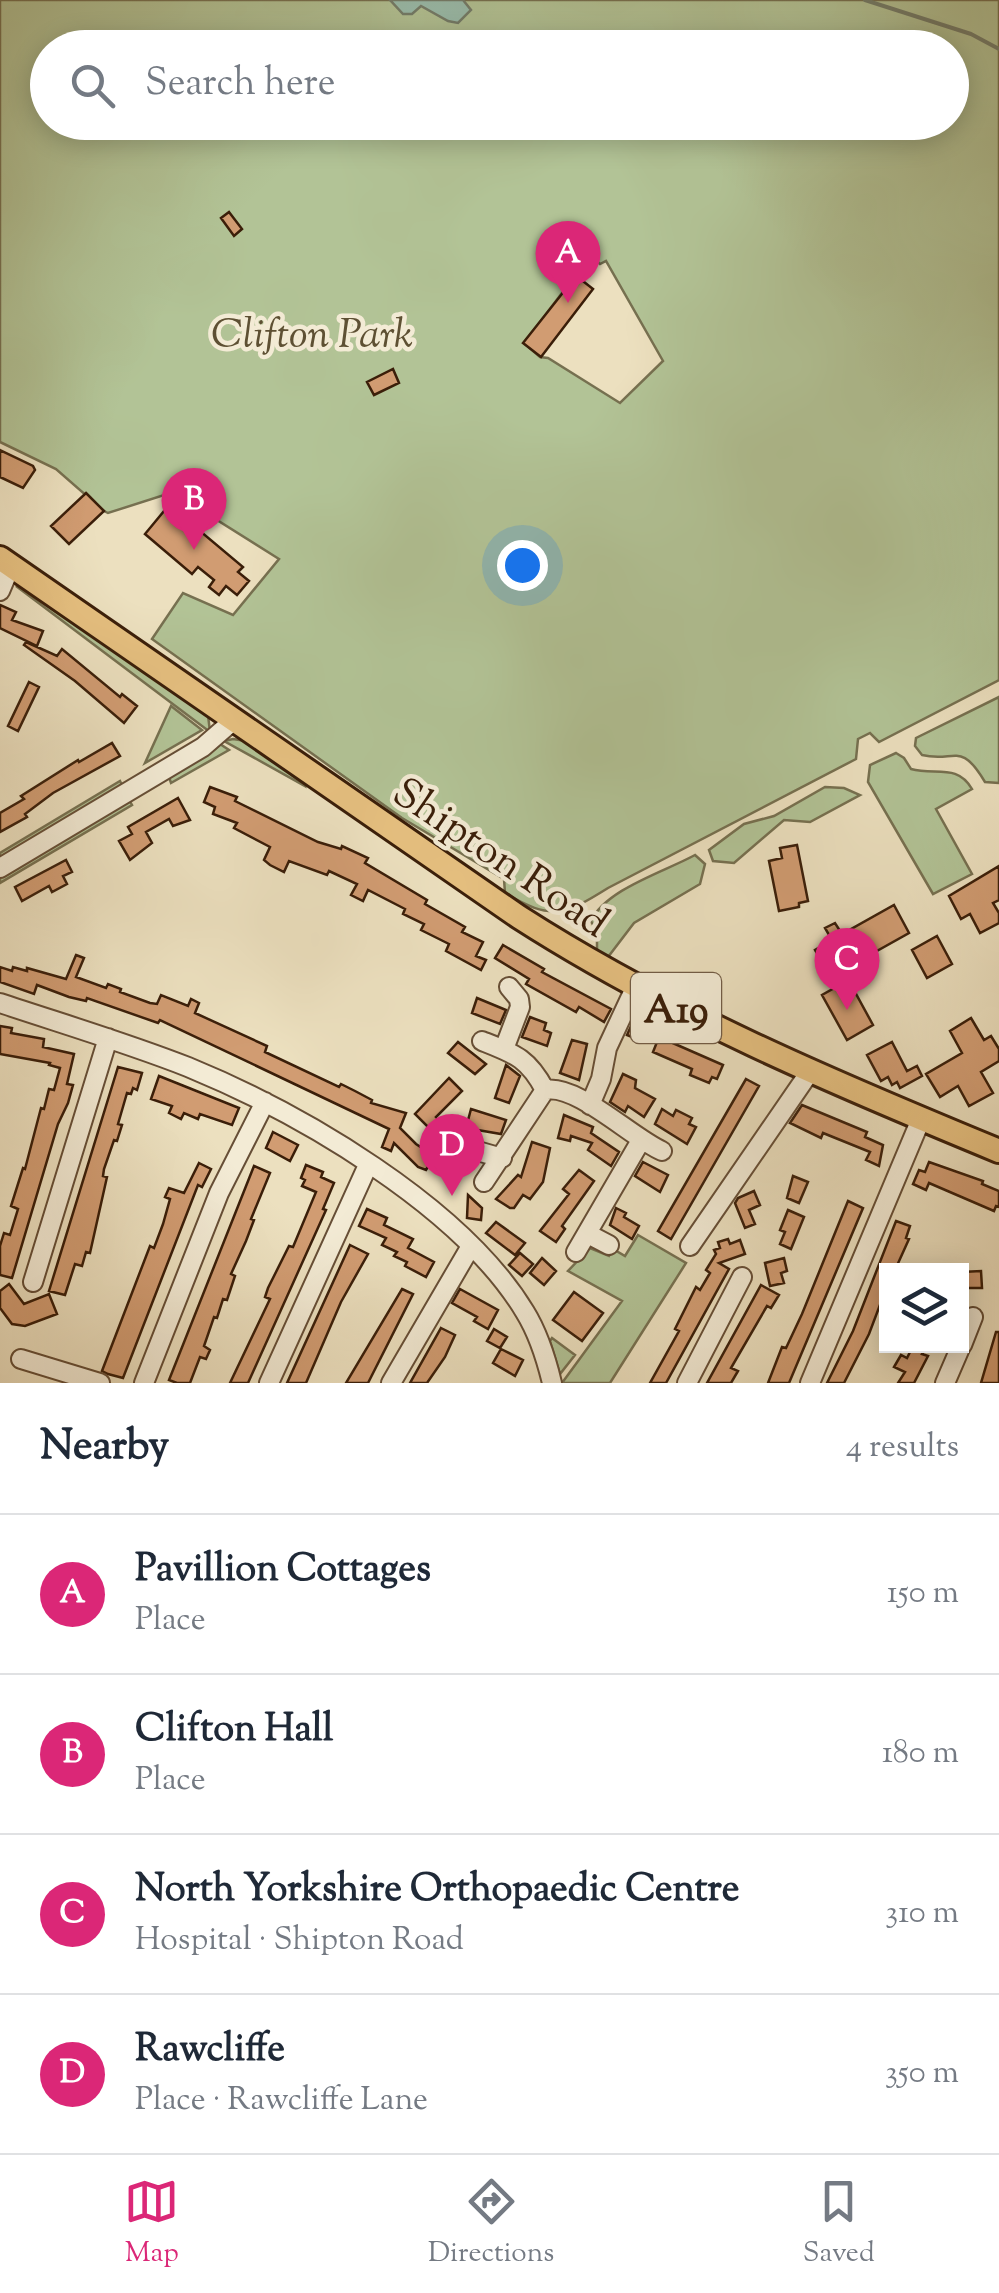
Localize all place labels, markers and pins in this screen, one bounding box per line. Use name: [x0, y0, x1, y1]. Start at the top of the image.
pin: A: [536, 220, 600, 303]
pin: B: [162, 468, 226, 550]
pin: C: [814, 928, 880, 1010]
pin: D: [420, 1114, 484, 1196]

